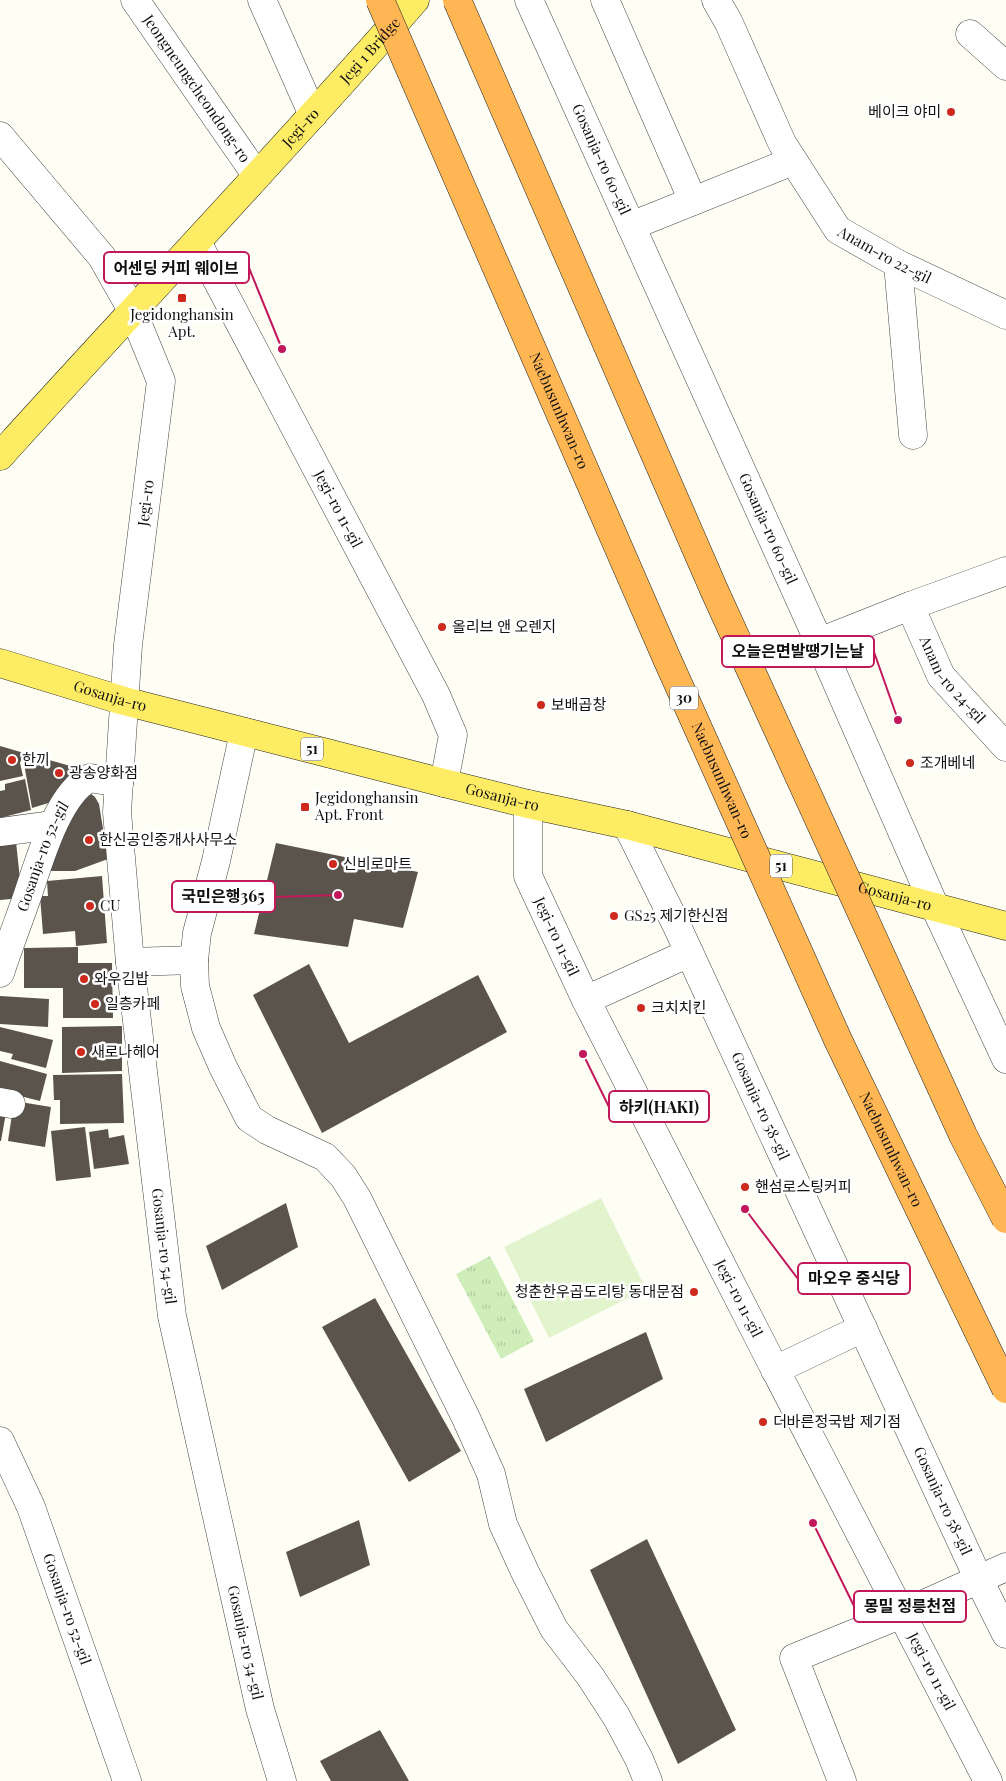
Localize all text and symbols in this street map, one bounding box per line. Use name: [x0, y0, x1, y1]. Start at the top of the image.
street label: Jeongneungcheondong-ro: [139, 9, 256, 166]
street label: Jegi 1 Bridge: [334, 13, 404, 88]
street label: Gosanja-ro 60-gil: [568, 100, 636, 218]
place label: 베이크 야미: [868, 101, 941, 121]
street label: Jegi-ro: [276, 104, 323, 152]
marker: 베이크 야미: [945, 106, 957, 118]
street label: Anam-ro 22-gil: [834, 221, 935, 287]
callout: 어센딩 커피 웨이브: [104, 252, 249, 283]
text: 어센딩 커피 웨이브: [113, 257, 239, 278]
marker: Jegidonghansin Apt.: [176, 292, 188, 304]
place label: Jegidonghansin Apt.: [129, 304, 234, 341]
street label: Naebusunhwan-ro: [526, 349, 594, 472]
street label: Jegi-ro 11-gil: [310, 465, 368, 551]
street label: Gosanja-ro 60-gil: [735, 469, 802, 587]
street label: Jegi-ro: [132, 479, 158, 528]
place label: 올리브 앤 오렌지: [452, 616, 556, 636]
marker: 올리브 앤 오렌지: [436, 621, 448, 633]
street label: Anam-ro 24-gil: [915, 632, 990, 727]
callout: 오늘은면발땡기는날: [722, 636, 874, 667]
text: 오늘은면발땡기는날: [732, 640, 865, 661]
street label: Gosanja-ro: [71, 675, 149, 715]
road number: 30: [670, 686, 698, 710]
place label: 보배곱창: [551, 694, 606, 714]
marker: 보배곱창: [535, 699, 547, 711]
street label: Naebusunhwan-ro: [688, 719, 757, 841]
road number: 51: [301, 738, 323, 761]
place label: 한끼: [22, 749, 50, 769]
place label: 조개베네: [920, 752, 975, 772]
marker: 한끼: [6, 754, 18, 766]
marker: 조개베네: [904, 757, 916, 769]
place label: 광송양화점: [69, 762, 138, 782]
marker: 광송양화점: [53, 767, 65, 779]
street label: Gosanja-ro: [463, 778, 541, 815]
place label: Jegidonghansin Apt. Front: [314, 787, 419, 824]
street label: Gosanja-ro 52-gil: [12, 797, 73, 914]
marker: Jegidonghansin Apt. Front: [299, 801, 311, 813]
place label: 한신공인중개사사무소: [99, 829, 237, 849]
marker: 한신공인중개사사무소: [83, 834, 95, 846]
place label: 신비로마트: [343, 853, 412, 873]
road number: 51: [770, 854, 792, 878]
marker: 신비로마트: [327, 858, 339, 870]
street label: Gosanja-ro: [856, 876, 934, 915]
callout: 국민은행365: [172, 881, 275, 912]
text: 국민은행365: [181, 885, 265, 906]
street label: Jegi-ro 11-gil: [530, 893, 584, 979]
place label: CU: [100, 895, 121, 915]
marker: CU: [84, 900, 96, 912]
place label: GS25 제기한신점: [624, 905, 729, 925]
marker: GS25 제기한신점: [608, 910, 620, 922]
place label: 와우김밥: [94, 968, 149, 988]
marker: 와우김밥: [78, 973, 90, 985]
place label: 일층카페: [105, 993, 160, 1013]
place label: 크치치킨: [651, 997, 706, 1017]
marker: 일층카페: [89, 998, 101, 1010]
marker: 크치치킨: [635, 1002, 647, 1014]
place label: 새로나헤어: [91, 1041, 160, 1061]
marker: 새로나헤어: [75, 1046, 87, 1058]
street label: Gosanja-ro 58-gil: [727, 1048, 795, 1163]
street label: Naebusunhwan-ro: [855, 1088, 928, 1210]
callout: 하키(HAKI): [609, 1091, 709, 1122]
text: 하키(HAKI): [619, 1096, 699, 1117]
place label: 핸섬로스팅커피: [755, 1176, 852, 1196]
marker: 핸섬로스팅커피: [739, 1181, 751, 1193]
street label: Gosanja-ro 54-gil: [148, 1187, 182, 1305]
street label: Jegi-ro 11-gil: [711, 1255, 768, 1340]
callout: 마오우 중식당: [798, 1263, 910, 1294]
text: 마오우 중식당: [808, 1267, 900, 1288]
place label: 청춘한우곱도리탕 동대문점: [515, 1281, 684, 1301]
marker: 청춘한우곱도리탕 동대문점: [688, 1286, 700, 1298]
place label: 더바른정국밥 제기점: [773, 1411, 901, 1431]
marker: 더바른정국밥 제기점: [757, 1416, 769, 1428]
street label: Gosanja-ro 58-gil: [910, 1443, 977, 1558]
street label: Gosanja-ro 52-gil: [39, 1550, 96, 1667]
street label: Gosanja-ro 54-gil: [224, 1583, 269, 1702]
callout: 몽밀 정릉천점: [854, 1591, 966, 1622]
text: 몽밀 정릉천점: [864, 1595, 956, 1616]
street label: Jegi-ro 11-gil: [903, 1628, 961, 1713]

